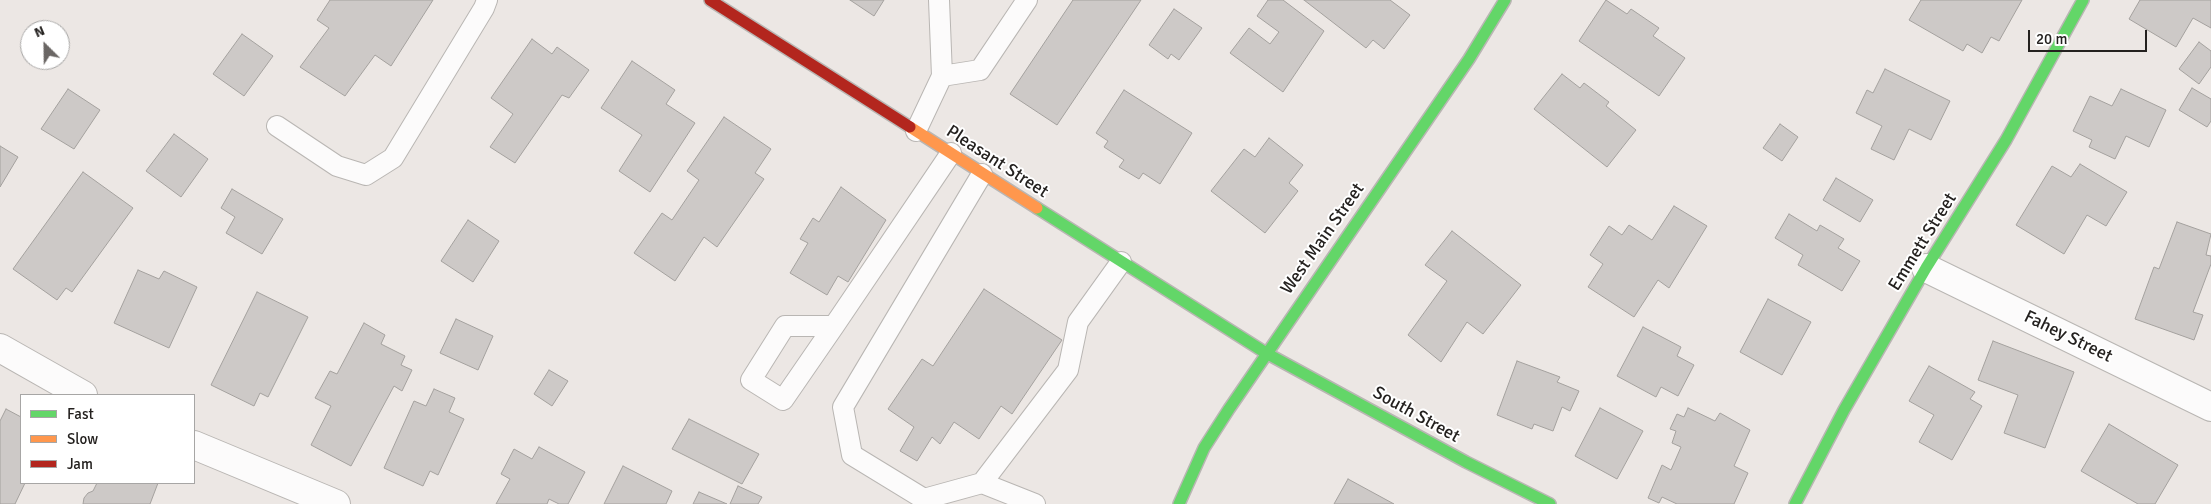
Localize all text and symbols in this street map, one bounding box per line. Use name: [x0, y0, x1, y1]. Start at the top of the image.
north arrow: [20, 20, 70, 70]
scale bar: [2031, 20, 2150, 52]
text: N: [32, 22, 47, 41]
text: 20 m: [2036, 30, 2067, 48]
street label: Pleasant Street: [942, 121, 1052, 203]
street label: West Main Street: [1277, 179, 1369, 299]
street label: Emmett Street: [1884, 189, 1962, 295]
street label: Fahey Street: [2020, 306, 2116, 368]
street label: South Street: [1369, 382, 1463, 448]
legend: [20, 394, 195, 484]
text: Fast: [67, 405, 94, 423]
text: Slow: [67, 430, 98, 448]
text: Jam: [67, 455, 93, 473]

